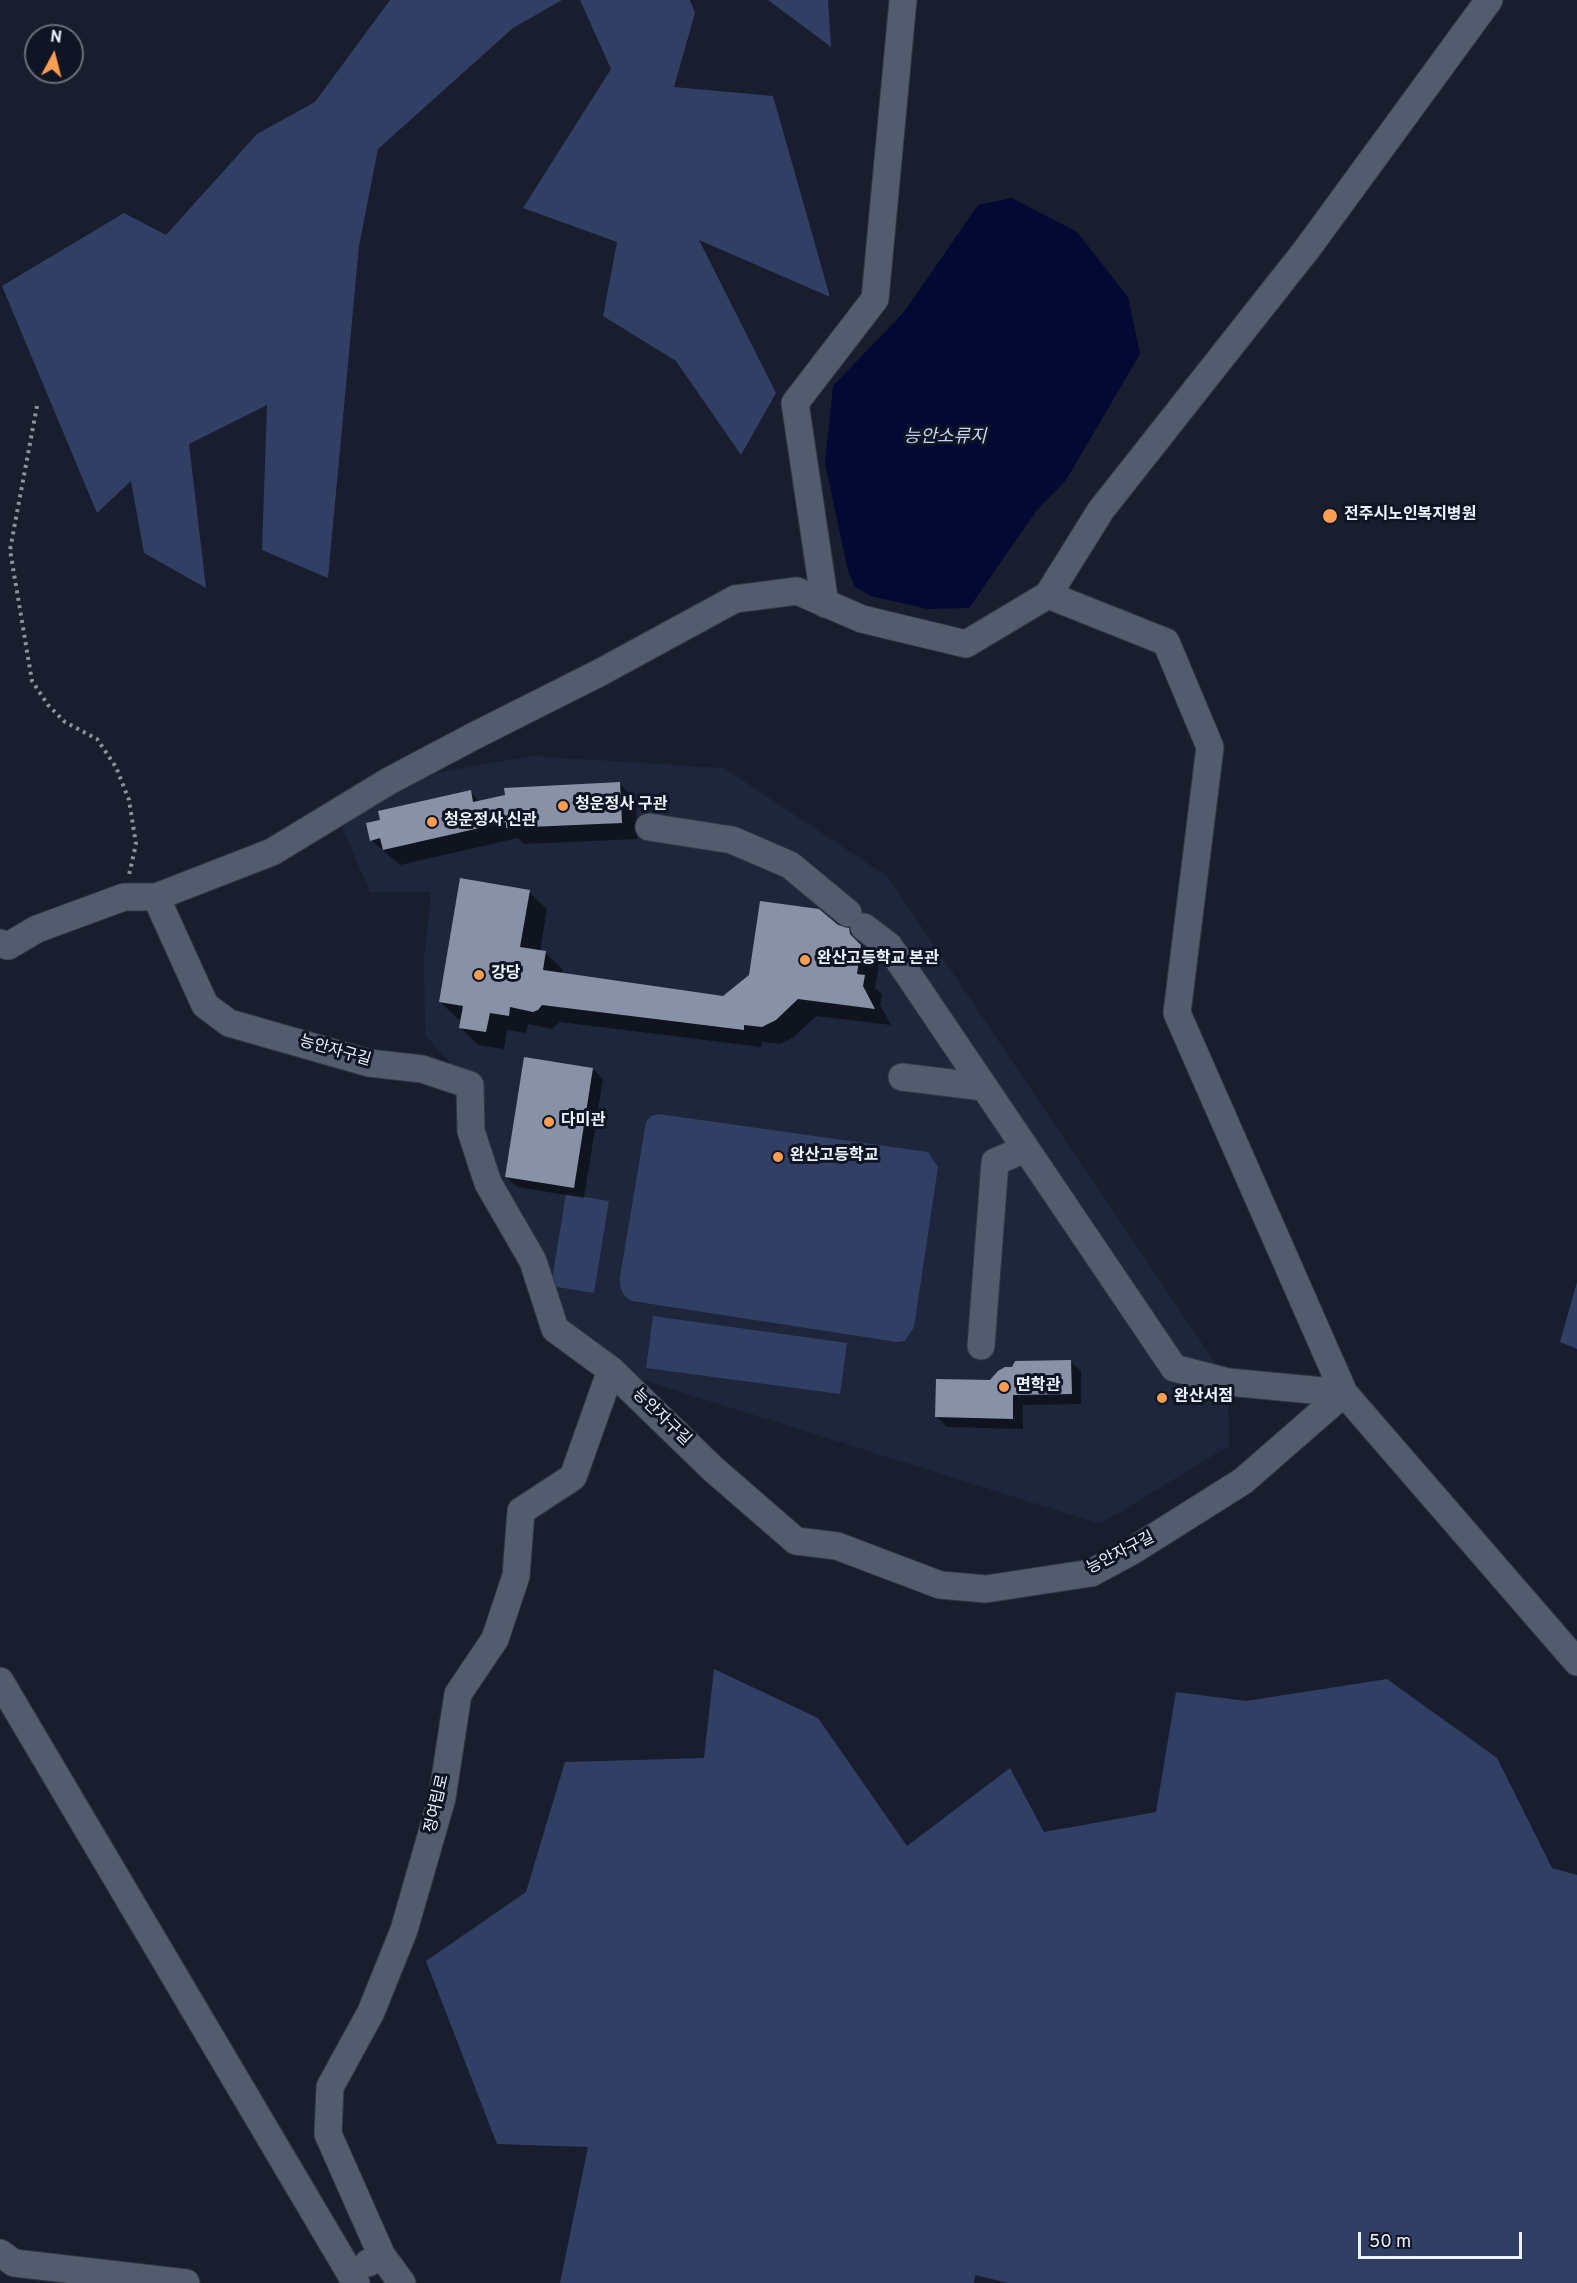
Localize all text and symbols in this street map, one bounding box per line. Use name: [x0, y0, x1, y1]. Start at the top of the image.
north arrow: [24, 24, 84, 84]
text: N: [49, 27, 63, 49]
water label: 능안소류지: [904, 427, 986, 449]
place label: 전주시노인복지병원: [1344, 506, 1476, 526]
marker: 전주시노인복지병원: [1321, 507, 1339, 525]
place label: 청운정사 구관: [575, 796, 667, 816]
marker: 청운정사 구관: [556, 799, 570, 813]
place label: 청운정사 신관: [444, 812, 536, 832]
marker: 청운정사 신관: [425, 815, 439, 829]
place label: 완산고등학교 본관: [817, 950, 939, 970]
marker: 완산고등학교 본관: [798, 953, 812, 967]
place label: 강당: [491, 965, 520, 985]
marker: 강당: [472, 968, 486, 982]
street label: 능안자구길: [297, 1033, 373, 1071]
place label: 다미관: [561, 1112, 605, 1132]
marker: 다미관: [542, 1115, 556, 1129]
place label: 완산고등학교: [790, 1147, 878, 1167]
marker: 완산고등학교: [771, 1150, 785, 1164]
place label: 면학관: [1016, 1377, 1060, 1397]
marker: 면학관: [997, 1380, 1011, 1394]
street label: 능안자구길: [628, 1386, 694, 1450]
place label: 완산서점: [1174, 1388, 1233, 1408]
marker: 완산서점: [1155, 1391, 1169, 1405]
street label: 능안자구길: [1084, 1529, 1158, 1579]
street label: 정여립로: [422, 1773, 454, 1835]
scale bar: [1361, 2220, 1524, 2258]
text: 50 m: [1369, 2231, 1411, 2254]

